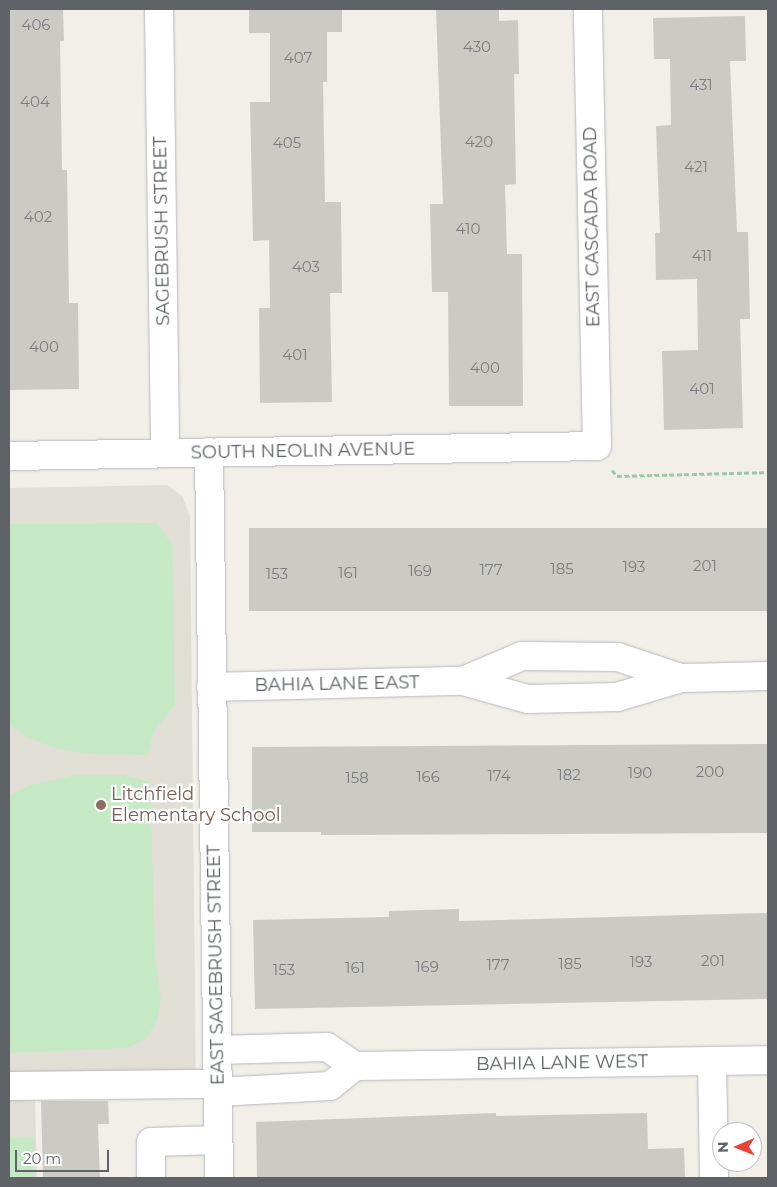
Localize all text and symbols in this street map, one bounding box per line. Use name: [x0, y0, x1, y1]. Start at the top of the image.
house number: 406: [22, 16, 50, 34]
house number: 430: [463, 38, 491, 56]
house number: 407: [284, 49, 312, 67]
house number: 431: [689, 76, 713, 94]
house number: 404: [20, 93, 50, 111]
street label: EAST CASCADA ROAD: [579, 126, 605, 328]
house number: 420: [465, 133, 493, 151]
house number: 405: [273, 134, 301, 152]
street label: SAGEBRUSH STREET: [150, 136, 174, 326]
house number: 421: [684, 158, 708, 176]
house number: 402: [24, 208, 52, 226]
house number: 410: [456, 220, 480, 238]
house number: 411: [692, 247, 712, 265]
house number: 403: [292, 258, 320, 276]
house number: 400: [29, 338, 59, 356]
house number: 401: [282, 346, 308, 364]
house number: 400: [470, 359, 500, 377]
house number: 401: [689, 380, 715, 398]
street label: SOUTH NEOLIN AVENUE: [191, 438, 415, 464]
house number: 201: [693, 557, 717, 575]
house number: 193: [623, 558, 645, 576]
house number: 185: [550, 560, 574, 578]
house number: 177: [479, 561, 503, 579]
house number: 169: [408, 562, 432, 580]
house number: 161: [338, 564, 358, 582]
house number: 153: [266, 565, 288, 583]
street label: BAHIA LANE EAST: [254, 672, 420, 696]
house number: 200: [696, 763, 724, 781]
house number: 190: [628, 764, 652, 782]
house number: 182: [557, 766, 581, 784]
house number: 174: [487, 767, 511, 785]
house number: 166: [416, 768, 440, 786]
house number: 158: [345, 769, 369, 787]
place label: Litchfield Elementary School: [111, 784, 281, 826]
marker: Litchfield Elementary School: [95, 799, 107, 811]
street label: EAST SAGEBRUSH STREET: [203, 845, 229, 1085]
house number: 201: [701, 952, 725, 970]
house number: 193: [630, 953, 652, 971]
house number: 185: [558, 955, 582, 973]
house number: 177: [486, 956, 510, 974]
house number: 169: [415, 958, 439, 976]
house number: 161: [345, 959, 365, 977]
house number: 153: [273, 961, 295, 979]
street label: BAHIA LANE WEST: [476, 1051, 648, 1075]
north arrow: [712, 1122, 762, 1172]
scale bar: [18, 1140, 111, 1172]
text: N: [714, 1141, 732, 1153]
text: 20 m: [23, 1149, 61, 1168]

